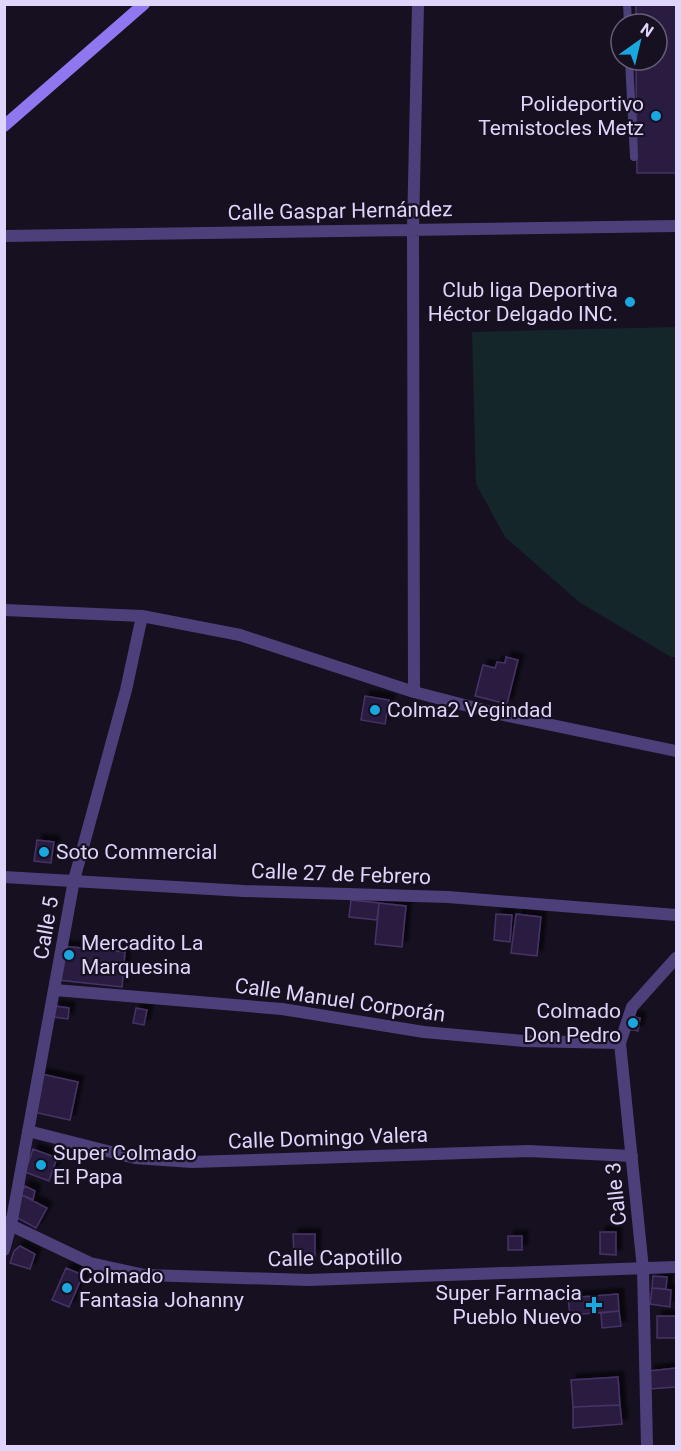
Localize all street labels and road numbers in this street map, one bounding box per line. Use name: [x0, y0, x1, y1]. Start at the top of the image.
street label: Calle Gaspar Hernández: [227, 197, 453, 225]
street label: Calle 27 de Febrero: [251, 859, 431, 889]
street label: Calle 5: [29, 895, 63, 961]
street label: Calle Manuel Corporán: [233, 973, 447, 1027]
street label: Calle Domingo Valera: [228, 1123, 428, 1153]
street label: Calle 3: [601, 1161, 631, 1227]
street label: Calle Capotillo: [267, 1245, 403, 1271]

